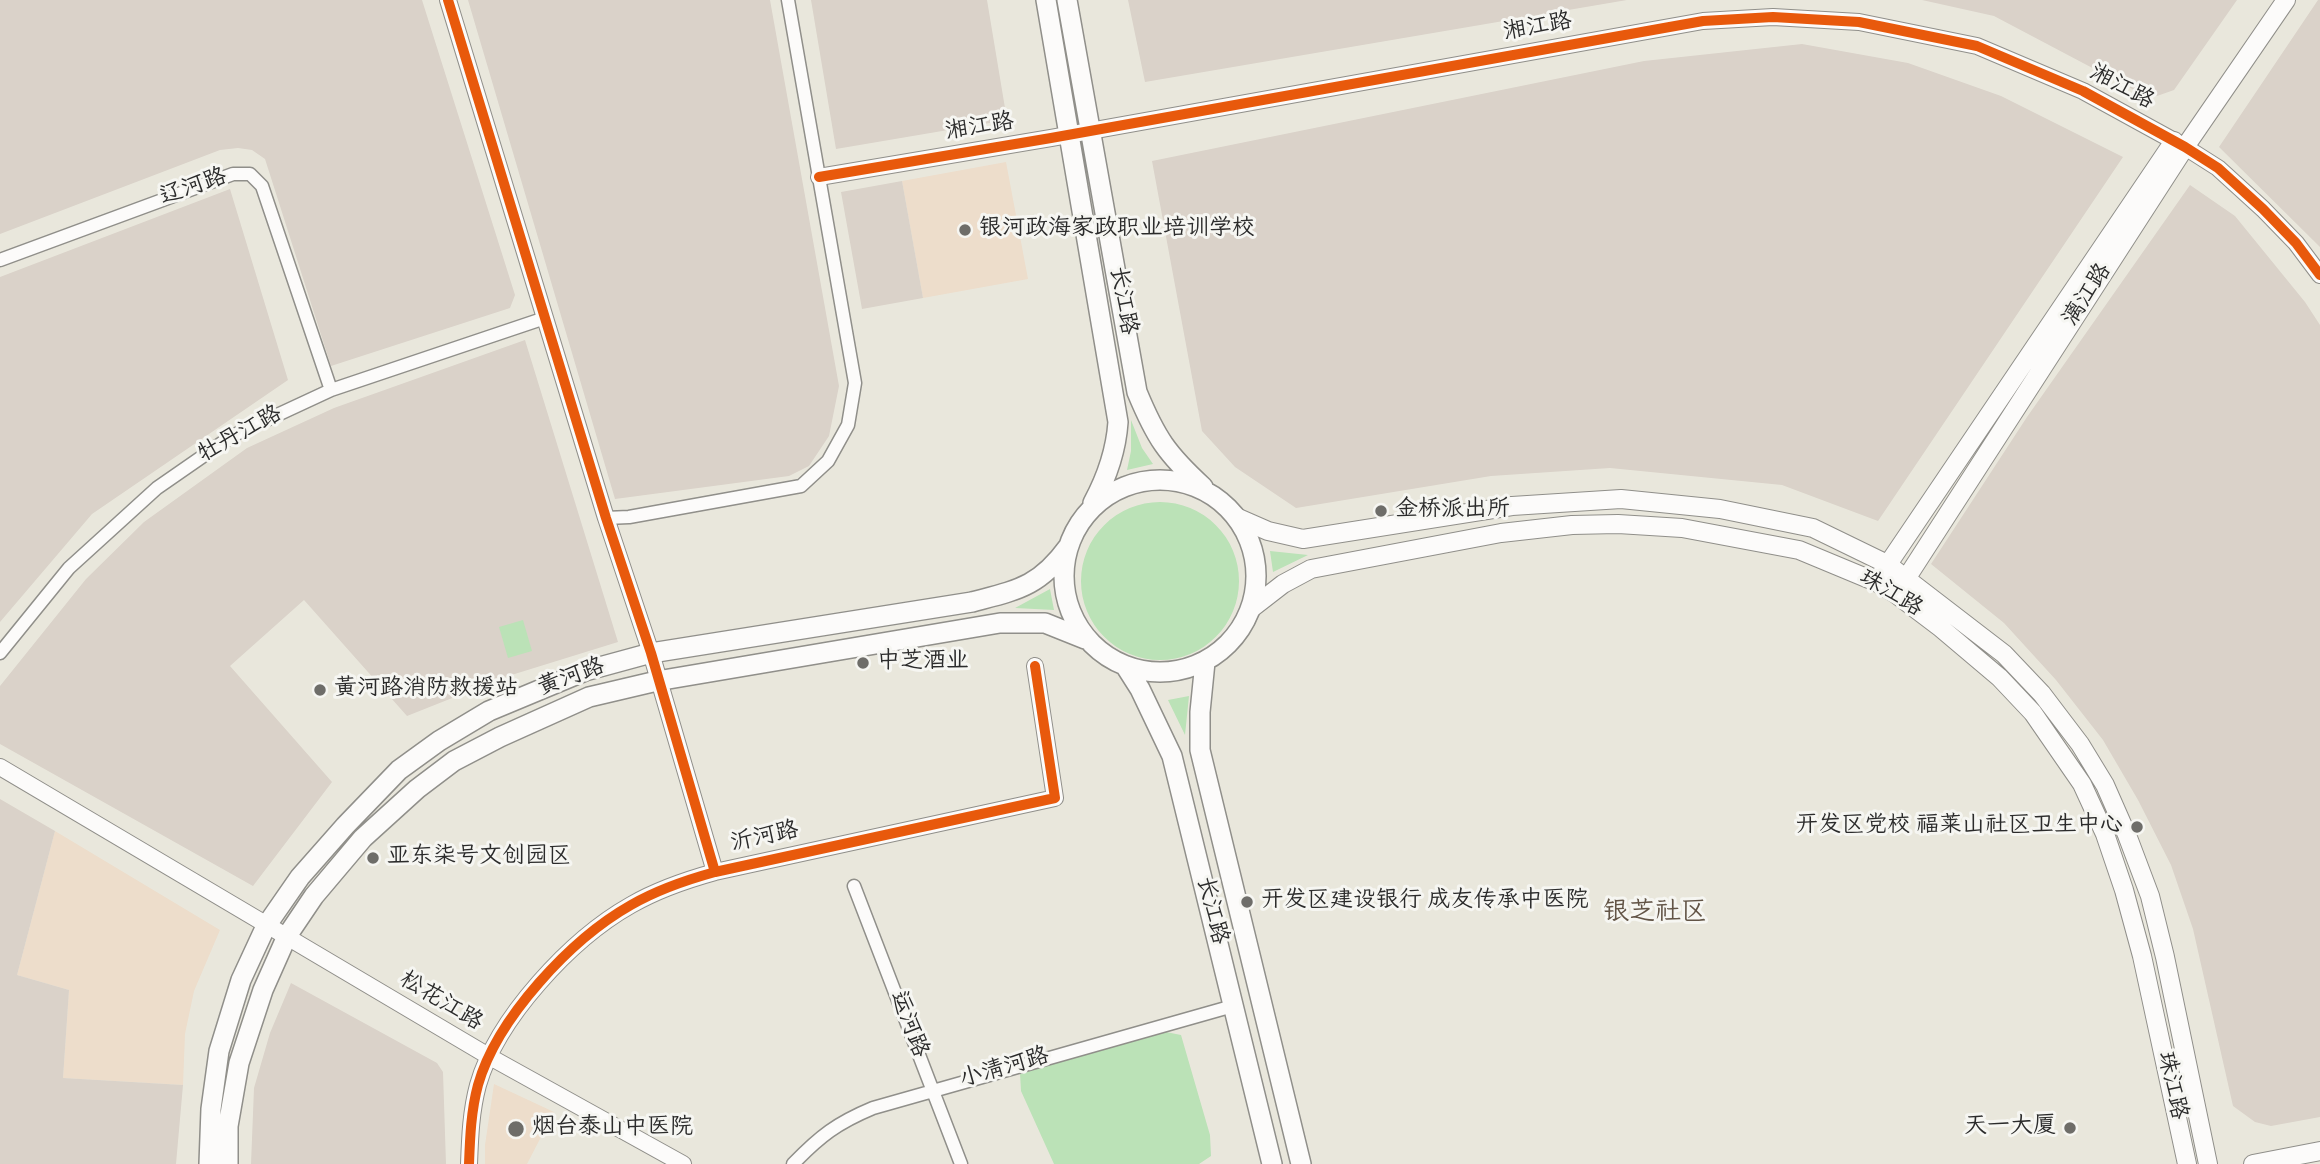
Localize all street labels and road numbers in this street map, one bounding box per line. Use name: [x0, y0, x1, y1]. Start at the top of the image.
street label: 湘江路: [1502, 9, 1574, 49]
street label: 湘江路: [2084, 61, 2158, 117]
street label: 湘江路: [944, 110, 1016, 148]
street label: 辽河路: [157, 165, 231, 213]
street label: 漓江路: [2059, 260, 2119, 332]
street label: 长江路: [1101, 265, 1141, 337]
street label: 牡丹江路: [194, 402, 288, 470]
street label: 珠江路: [1853, 565, 1927, 625]
street label: 黄河路: [535, 654, 609, 704]
street label: 沂河路: [728, 818, 802, 860]
street label: 长江路: [1188, 874, 1232, 948]
street label: 松花江路: [393, 967, 487, 1039]
street label: 运河路: [882, 988, 932, 1062]
street label: 小清河路: [957, 1044, 1053, 1096]
street label: 珠江路: [2149, 1049, 2191, 1123]

